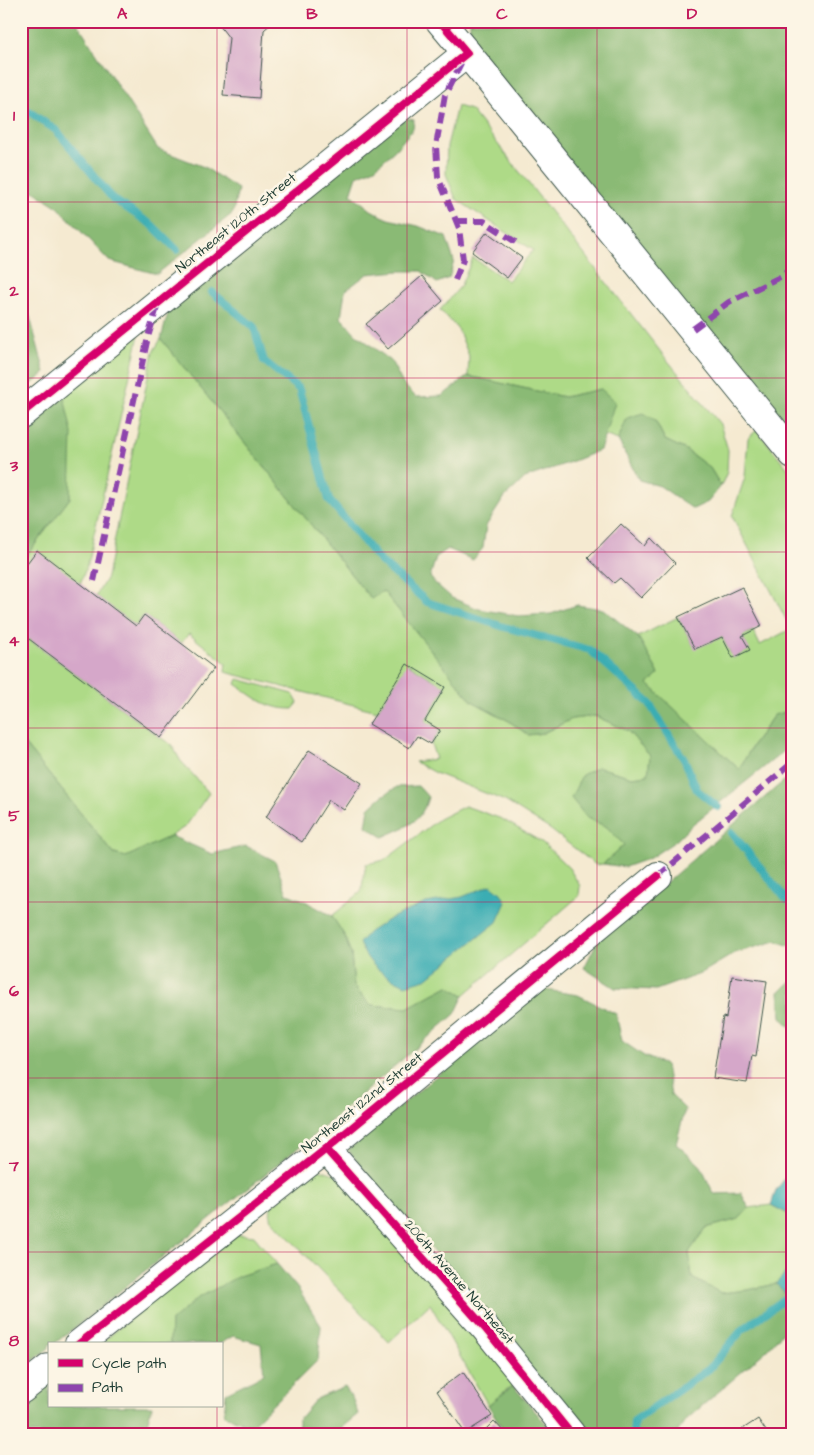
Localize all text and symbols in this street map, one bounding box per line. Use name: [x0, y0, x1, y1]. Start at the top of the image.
text: A: [117, 3, 128, 25]
text: B: [306, 3, 318, 25]
text: C: [496, 3, 508, 25]
text: D: [687, 3, 698, 25]
text: 1: [13, 105, 16, 127]
street label: Northeast 120th Street: [171, 168, 301, 278]
text: 2: [8, 280, 19, 302]
text: 3: [9, 455, 19, 477]
text: 4: [9, 630, 20, 652]
text: 5: [8, 805, 20, 827]
text: 6: [9, 980, 19, 1002]
street label: Northeast 122nd Street: [297, 1048, 427, 1158]
text: 7: [8, 1155, 19, 1177]
street label: 206th Avenue Northeast: [399, 1215, 519, 1349]
text: 8: [9, 1330, 20, 1352]
legend: [48, 1342, 222, 1408]
text: Cycle path: [92, 1353, 167, 1375]
text: Path: [92, 1377, 123, 1398]

